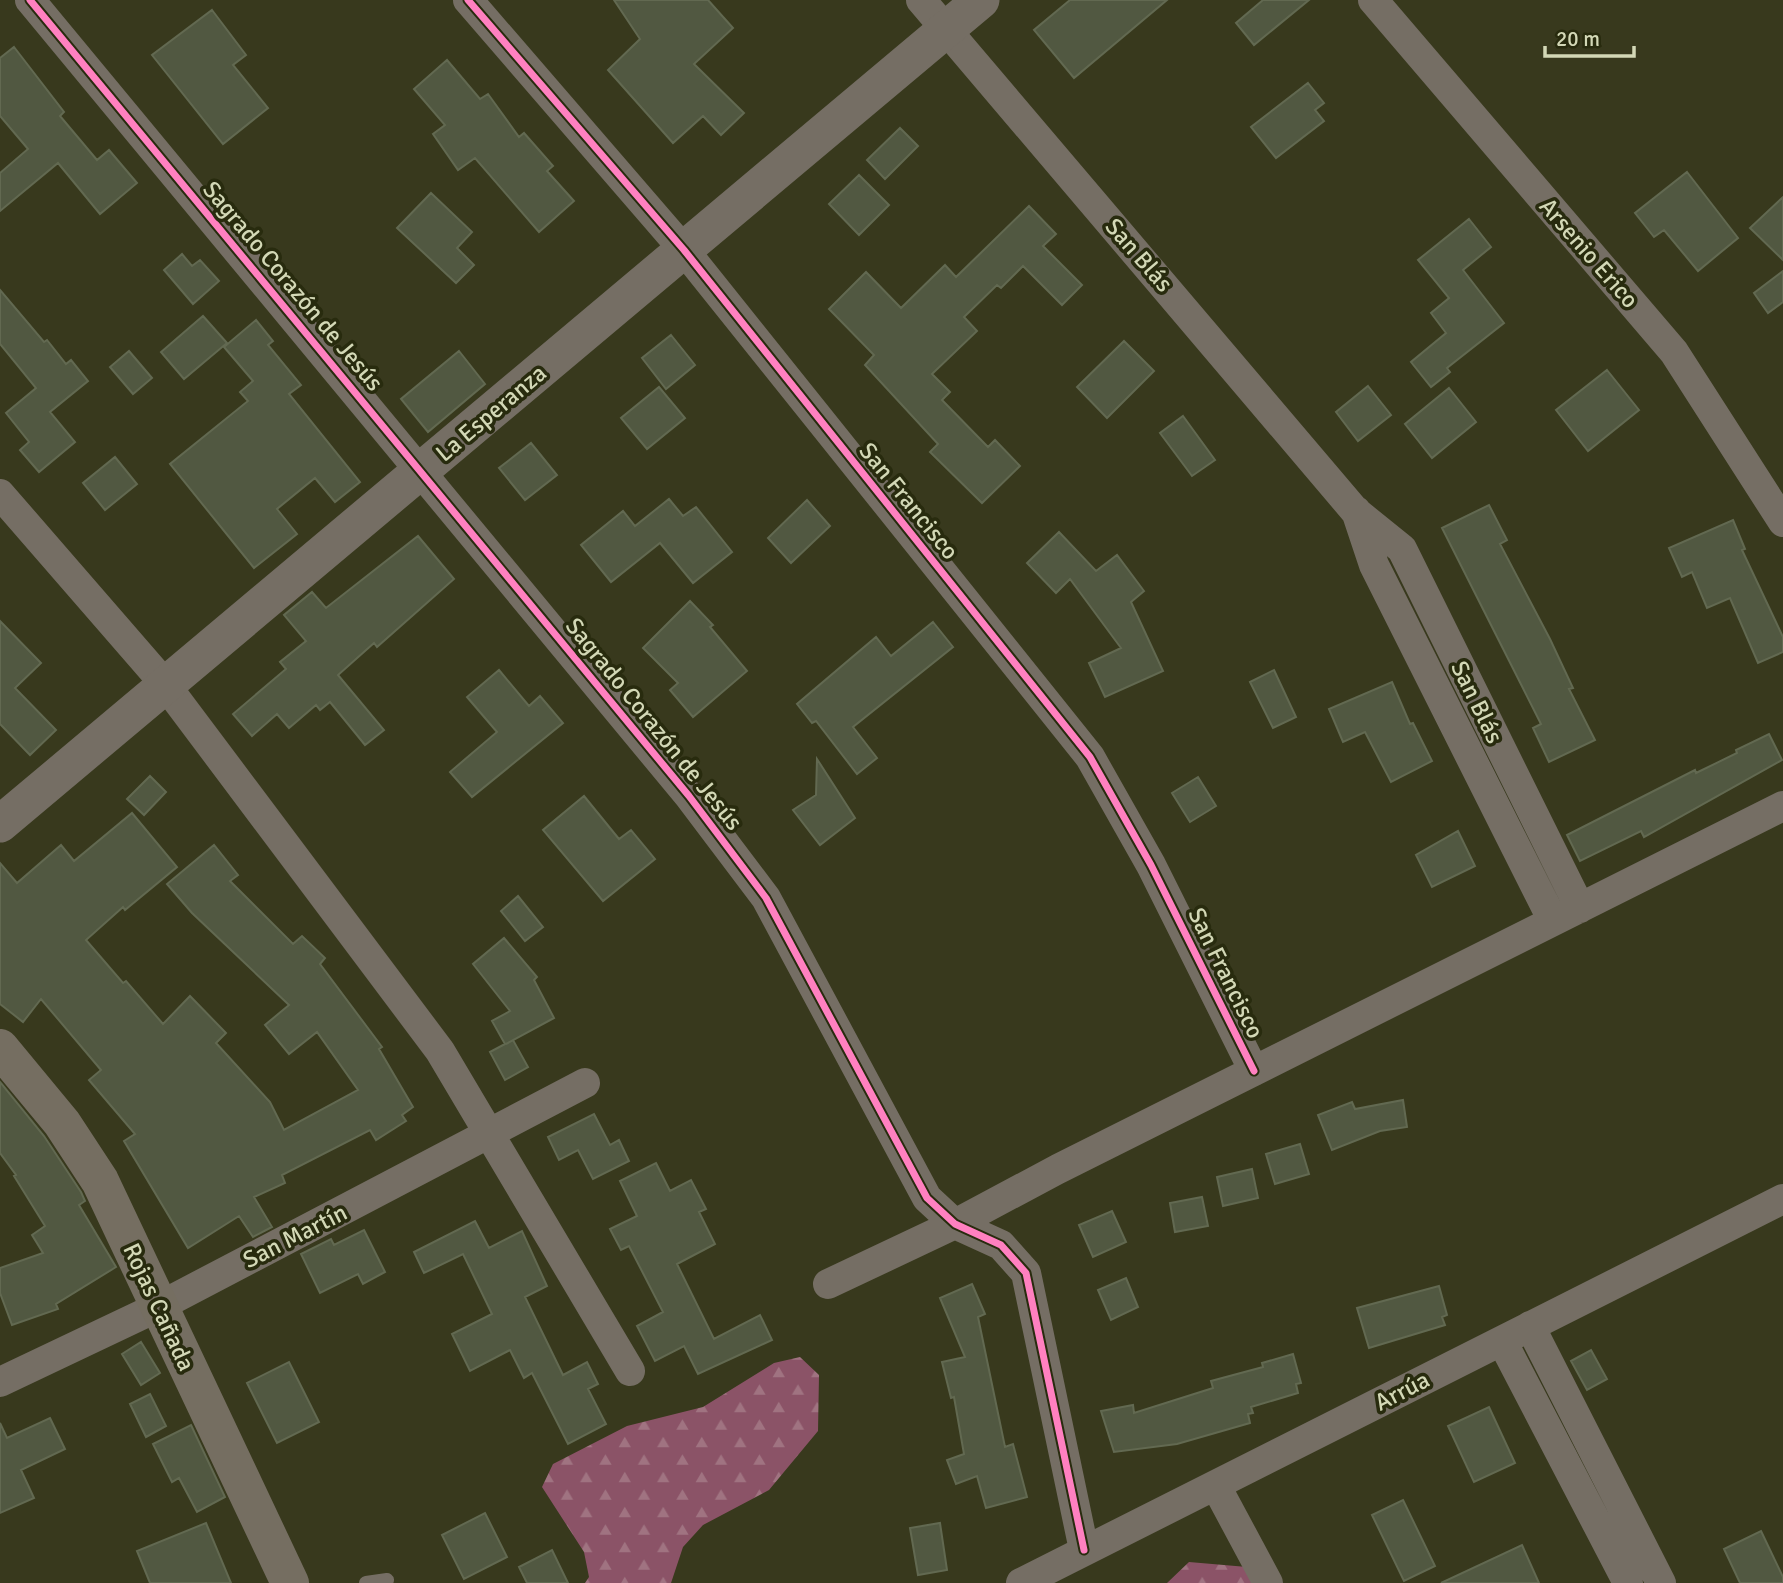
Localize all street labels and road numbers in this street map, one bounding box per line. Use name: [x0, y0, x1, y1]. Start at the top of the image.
street label: Sagrado Corazón de Jesús: [196, 175, 390, 397]
street label: Arsenio Erico: [1533, 192, 1645, 314]
street label: San Blás: [1099, 212, 1179, 298]
street label: La Esperanza: [430, 358, 552, 468]
street label: San Francisco: [853, 436, 965, 566]
street label: Sagrado Corazón de Jesús: [559, 612, 749, 836]
street label: San Blás: [1444, 656, 1510, 748]
street label: San Francisco: [1181, 903, 1271, 1043]
street label: San Martín: [238, 1197, 352, 1275]
street label: Rojas Cañada: [116, 1238, 202, 1376]
street label: Arrúa: [1370, 1365, 1434, 1417]

